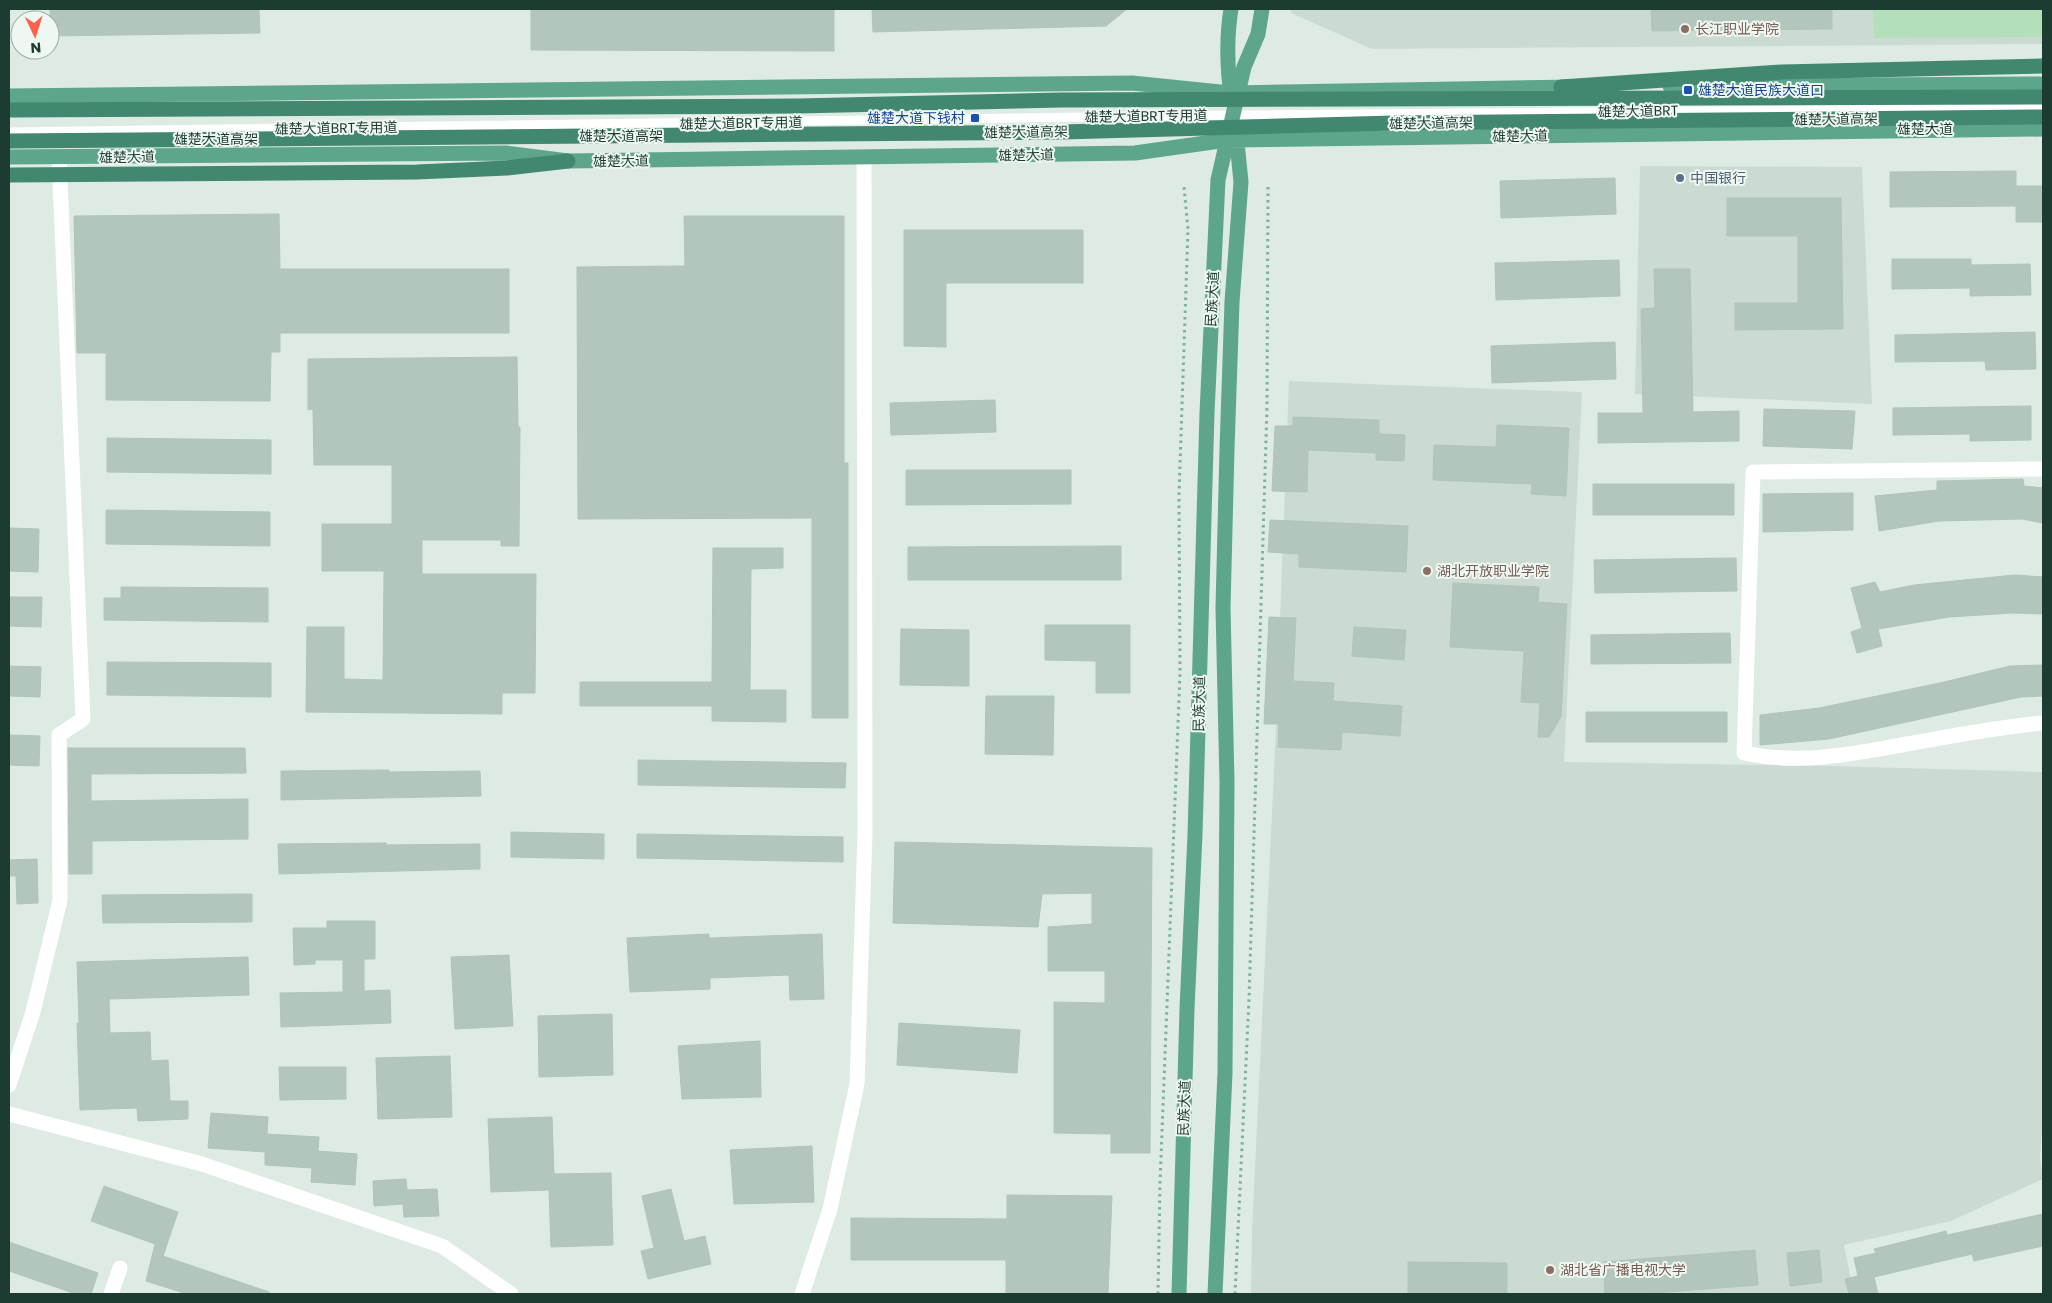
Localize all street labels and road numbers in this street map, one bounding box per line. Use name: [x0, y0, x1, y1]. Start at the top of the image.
street label: 雄楚大道BRT: [1597, 100, 1679, 122]
street label: 雄楚大道BRT专用道: [1084, 105, 1208, 127]
street label: 雄楚大道高架: [1794, 108, 1878, 130]
street label: 雄楚大道BRT专用道: [679, 112, 803, 134]
street label: 雄楚大道高架: [1389, 112, 1473, 134]
street label: 雄楚大道BRT专用道: [274, 117, 398, 139]
street label: 雄楚大道: [1897, 119, 1953, 139]
street label: 雄楚大道高架: [984, 121, 1068, 143]
street label: 雄楚大道高架: [579, 126, 663, 146]
street label: 雄楚大道: [1492, 126, 1548, 146]
street label: 雄楚大道高架: [174, 129, 258, 149]
street label: 雄楚大道: [998, 145, 1054, 165]
street label: 雄楚大道: [99, 147, 155, 167]
street label: 雄楚大道: [593, 151, 649, 171]
street label: 民族大道: [1201, 271, 1223, 327]
street label: 民族大道: [1189, 676, 1209, 732]
street label: 民族大道: [1173, 1080, 1195, 1136]

